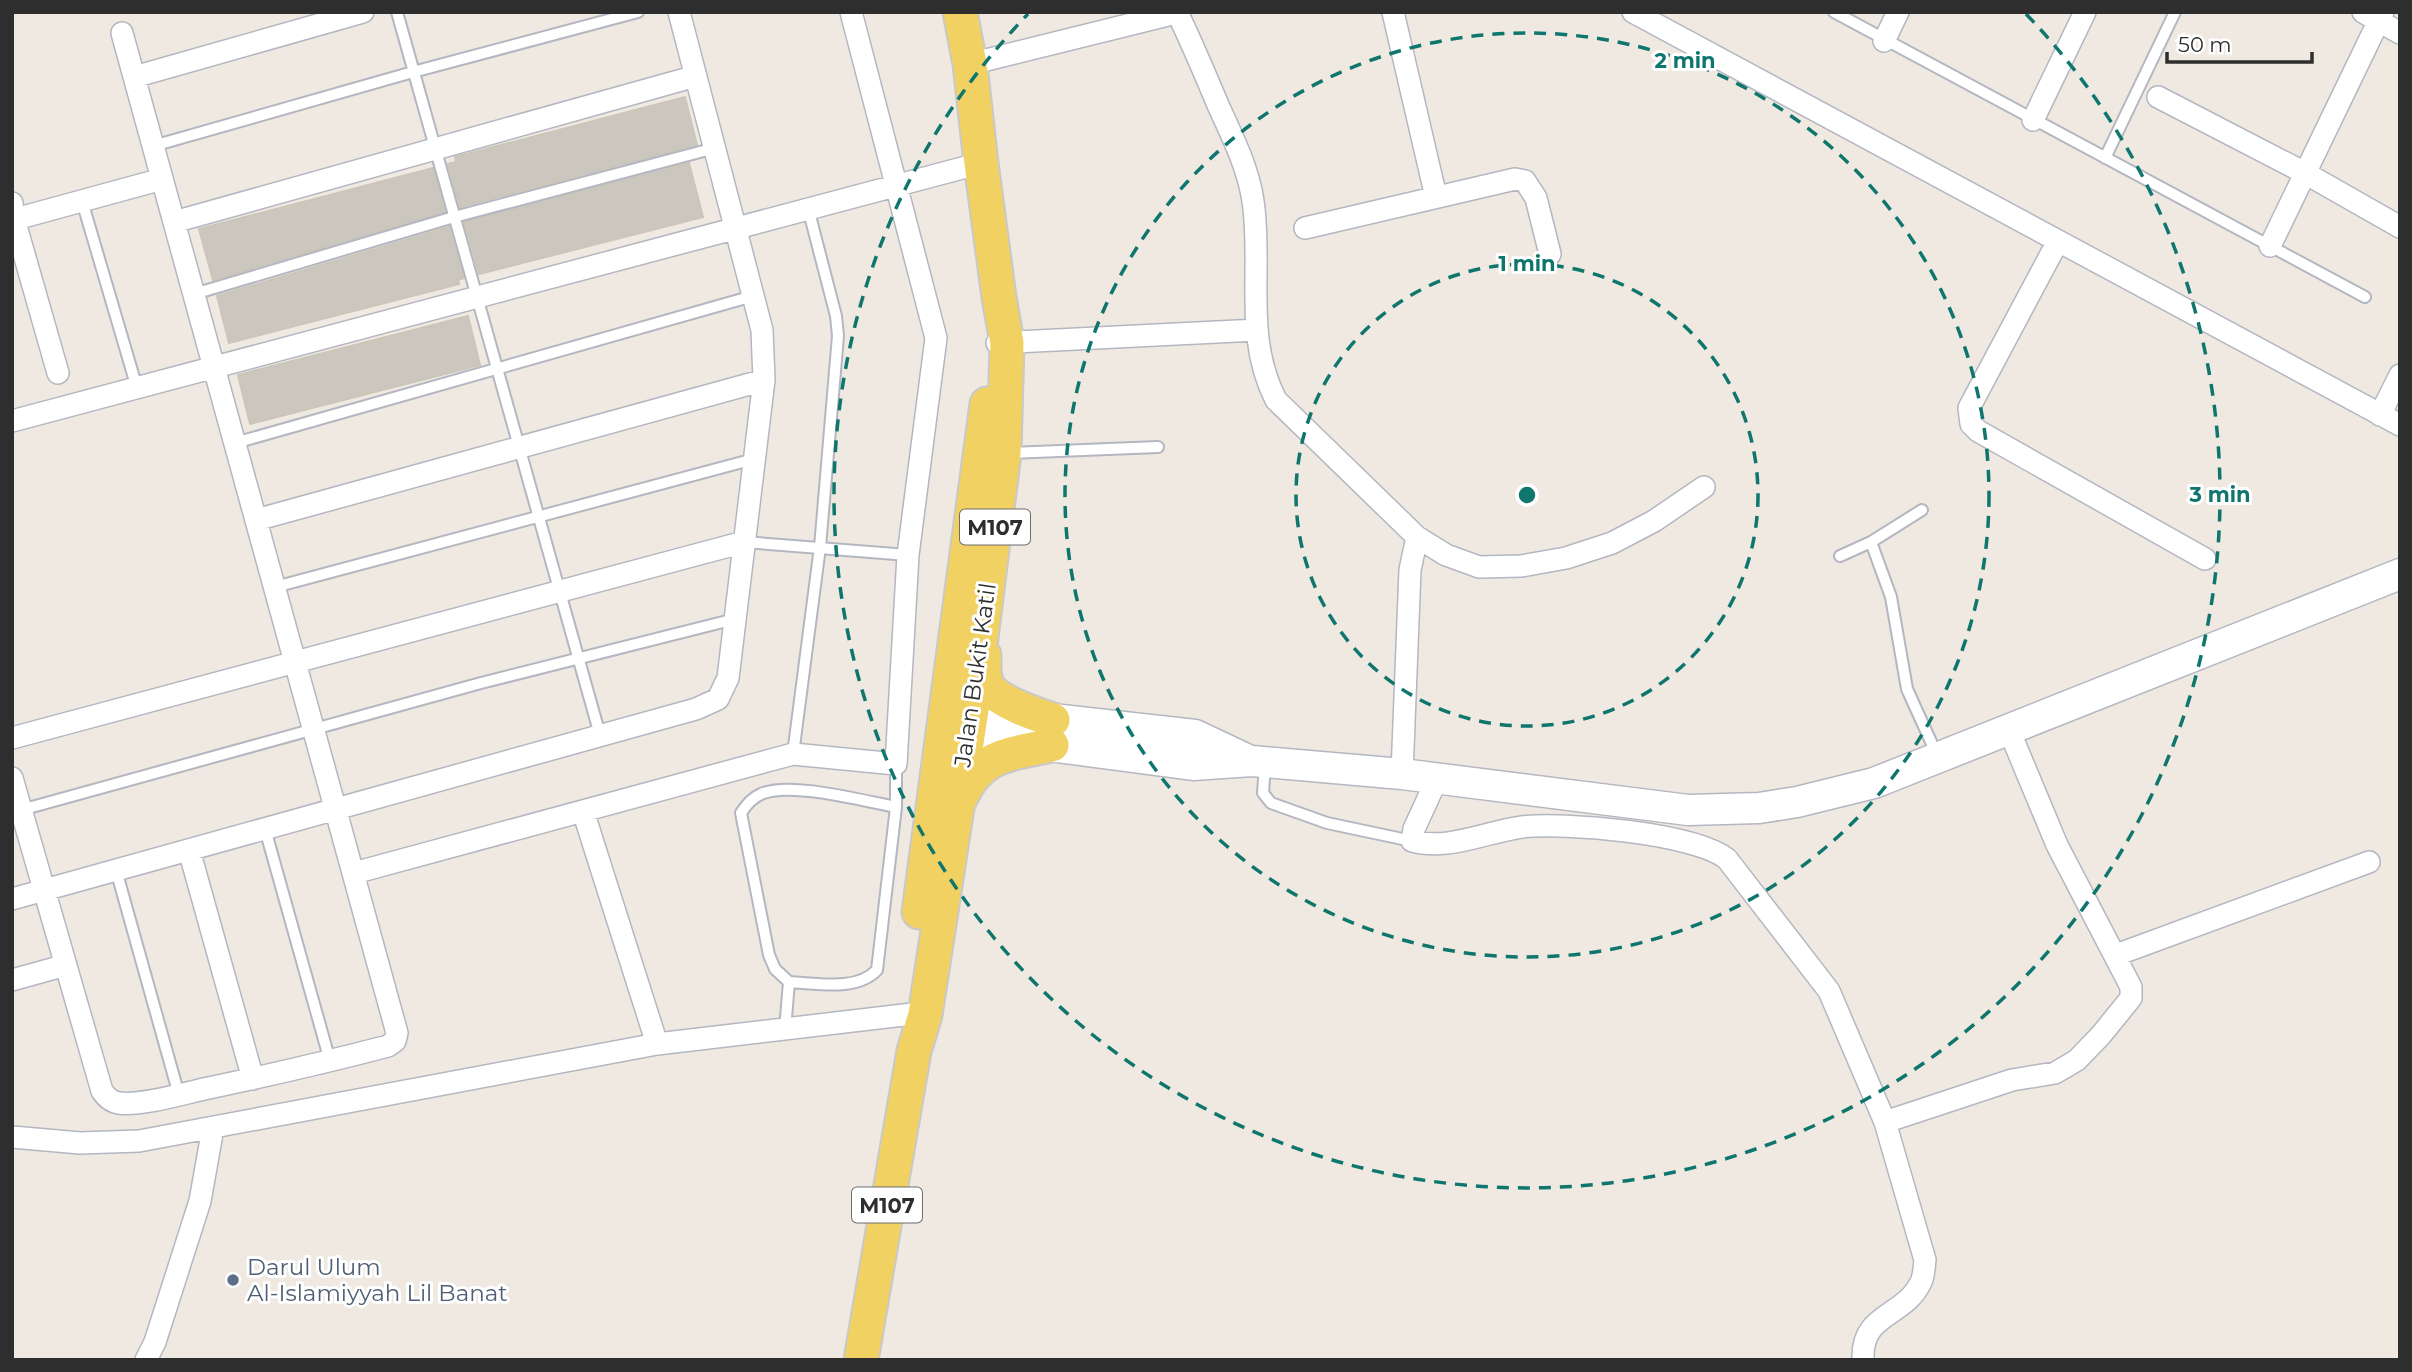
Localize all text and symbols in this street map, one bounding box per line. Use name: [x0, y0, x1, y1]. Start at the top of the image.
scale bar: [2167, 21, 2312, 65]
text: 50 m: [2178, 32, 2232, 57]
text: 2 min: [1654, 48, 1716, 73]
text: 1 min: [1498, 251, 1556, 276]
text: 3 min: [2188, 482, 2251, 507]
centre of rings: [1515, 483, 1539, 507]
road number: M107: [960, 510, 1030, 544]
street label: Jalan Bukit Katil: [948, 581, 1002, 770]
road number: M107: [852, 1188, 922, 1222]
place label: Darul Ulum Al-Islamiyyah Lil Banat: [247, 1253, 508, 1307]
marker: Darul Ulum Al-Islamiyyah Lil Banat: [225, 1272, 241, 1288]

